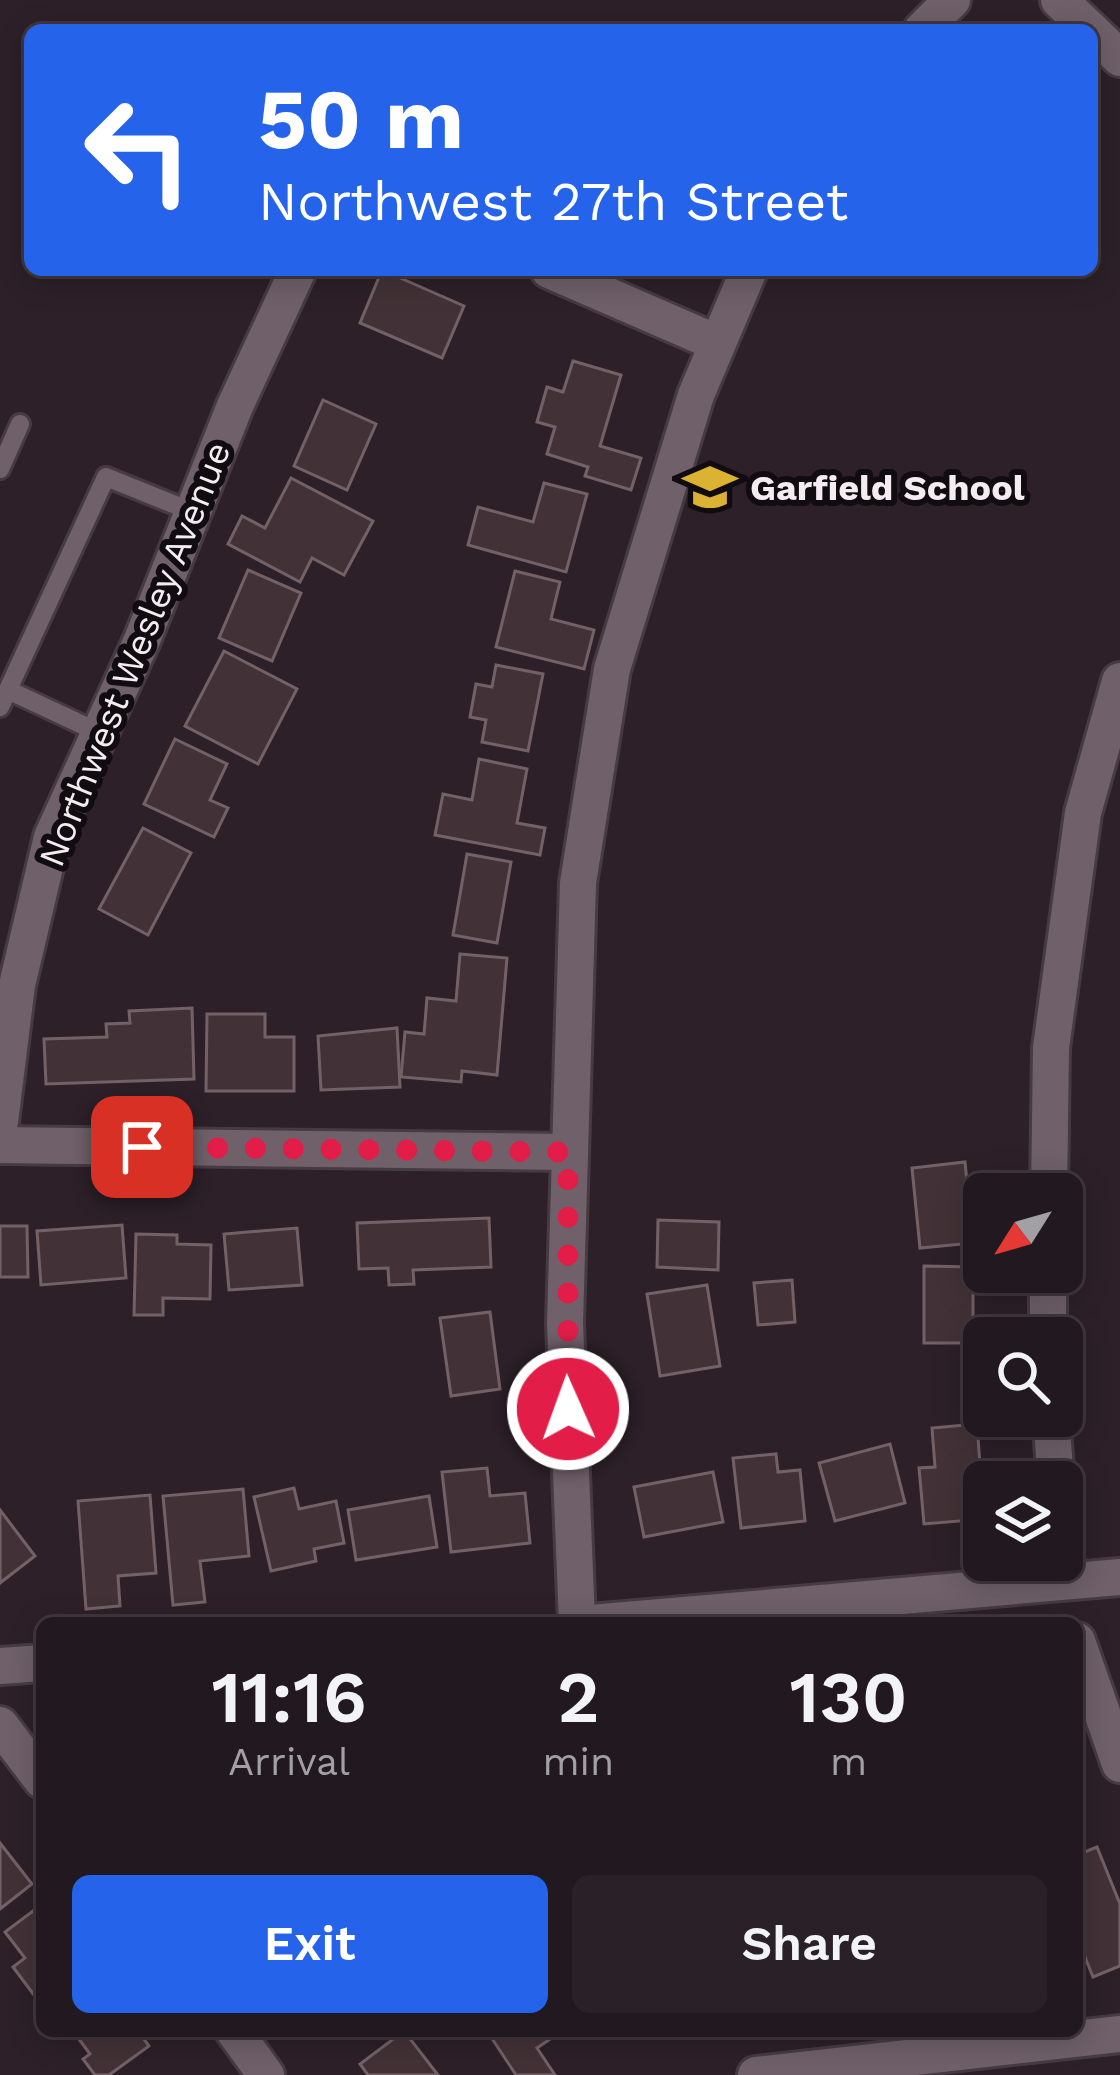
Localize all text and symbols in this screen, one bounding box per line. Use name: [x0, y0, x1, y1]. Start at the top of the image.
text: 50 m: [258, 70, 464, 168]
icon: left: [60, 72, 216, 228]
text: Northwest 27th Street: [258, 170, 848, 233]
street label: Northwest Wesley Avenue: [30, 436, 239, 873]
school or university icon: Garfield School: [681, 458, 739, 516]
place label: Garfield School: [750, 467, 1025, 509]
pin: [91, 1096, 193, 1198]
icon: arrive: [109, 1114, 175, 1180]
north arrow: [963, 1173, 1083, 1293]
map controls: [963, 1173, 1083, 1581]
button: search: [963, 1317, 1083, 1437]
position arrow: [505, 1346, 631, 1472]
button: layers: [963, 1461, 1083, 1581]
text: 11:16: [211, 1655, 367, 1739]
text: 2: [557, 1655, 600, 1739]
text: 130: [789, 1655, 908, 1739]
text: Arrival: [228, 1739, 350, 1784]
text: min: [542, 1739, 614, 1784]
text: m: [830, 1739, 867, 1784]
button: Exit: [72, 1875, 548, 2013]
button: Share: [572, 1875, 1047, 2013]

